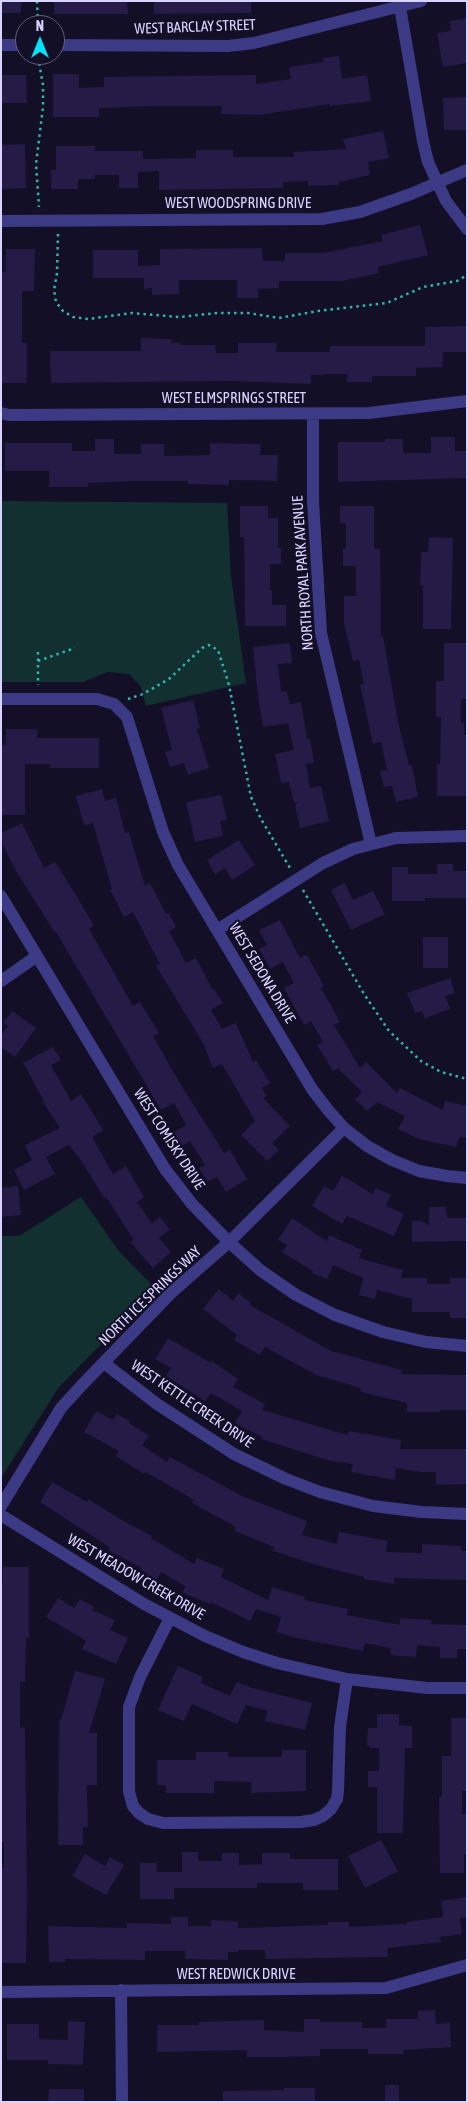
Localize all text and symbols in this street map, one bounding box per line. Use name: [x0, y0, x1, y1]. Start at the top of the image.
north arrow: [15, 15, 65, 65]
street label: WEST BARCLAY STREET: [134, 16, 256, 38]
text: N: [36, 18, 44, 34]
street label: WEST WOODSPRING DRIVE: [165, 194, 311, 212]
street label: WEST ELMSPRINGS STREET: [162, 389, 306, 407]
street label: NORTH ROYAL PARK AVENUE: [289, 495, 317, 651]
street label: WEST SEDONA DRIVE: [225, 920, 299, 1026]
street label: WEST COMISKY DRIVE: [130, 1085, 208, 1193]
street label: NORTH ICE SPRINGS WAY: [95, 1242, 205, 1350]
street label: WEST KETTLE CREEK DRIVE: [128, 1356, 256, 1452]
street label: WEST MEADOW CREEK DRIVE: [64, 1530, 208, 1624]
street label: WEST REDWICK DRIVE: [177, 1965, 295, 1983]

